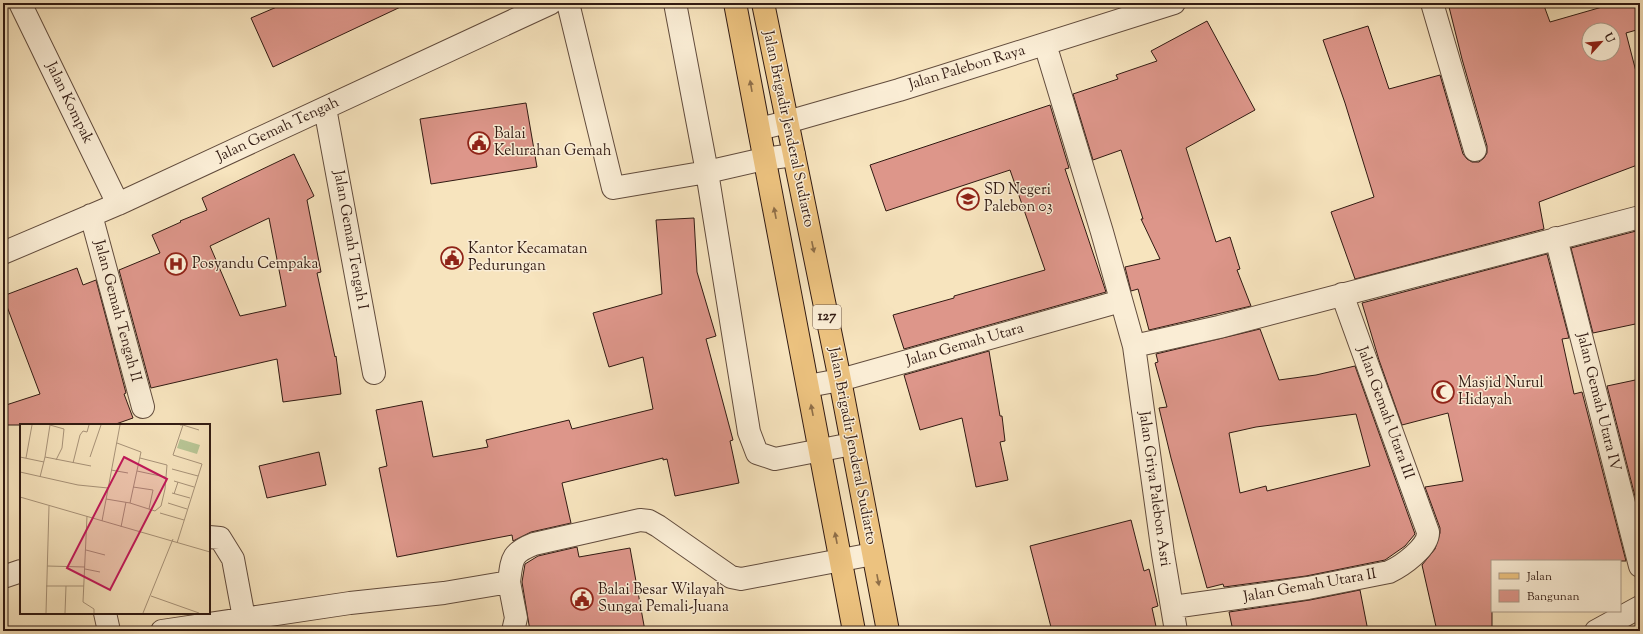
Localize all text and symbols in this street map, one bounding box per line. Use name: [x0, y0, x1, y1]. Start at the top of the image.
north arrow: [1581, 22, 1621, 62]
street label: Jalan Brigadir Jenderal Sudiarto: [757, 28, 819, 229]
text: U: [1599, 29, 1618, 46]
street label: Jalan Palebon Raya: [905, 40, 1028, 96]
street label: Jalan Kompak: [40, 58, 98, 147]
one-way arrow: [747, 80, 753, 92]
street label: Jalan Gemah Tengah: [212, 92, 343, 168]
place label: Balai Kelurahan Gemah: [494, 124, 612, 162]
public building icon: Balai Kelurahan Gemah: [466, 130, 492, 156]
street label: Jalan Gemah Tengah I: [327, 168, 373, 311]
place label: SD Negeri Palebon 03: [984, 180, 1053, 218]
school or university icon: SD Negeri Palebon 03: [955, 186, 981, 212]
one-way arrow: [771, 207, 777, 220]
street label: Jalan Gemah Tengah II: [88, 237, 146, 384]
place label: Kantor Kecamatan Pedurungan: [468, 239, 588, 277]
one-way arrow: [810, 241, 816, 253]
public building icon: Kantor Kecamatan Pedurungan: [439, 245, 465, 271]
hospital icon: Posyandu Cempaka: [163, 251, 189, 277]
place label: Posyandu Cempaka: [192, 254, 319, 275]
road number: 127: [813, 305, 841, 329]
street label: Jalan Gemah Utara: [903, 318, 1026, 372]
street label: Jalan Gemah Utara IV: [1570, 330, 1625, 473]
street label: Jalan Gemah Utara III: [1351, 343, 1419, 482]
street label: Jalan Brigadir Jenderal Sudiarto: [822, 345, 881, 546]
place label: Masjid Nurul Hidayah: [1458, 373, 1544, 411]
mosque icon: Masjid Nurul Hidayah: [1430, 379, 1456, 405]
one-way arrow: [809, 404, 815, 416]
street label: Jalan Griya Palebon Asri: [1133, 409, 1175, 568]
inset map: [20, 424, 210, 614]
one-way arrow: [833, 531, 839, 544]
legend: [1491, 560, 1621, 612]
street label: Jalan Gemah Utara II: [1241, 564, 1378, 608]
text: Jalan: [1526, 568, 1552, 586]
one-way arrow: [876, 574, 882, 587]
place label: Balai Besar Wilayah Sungai Pemali-Juana: [598, 580, 729, 618]
public building icon: Balai Besar Wilayah Sungai Pemali-Juana: [569, 586, 595, 612]
text: Bangunan: [1527, 588, 1580, 606]

